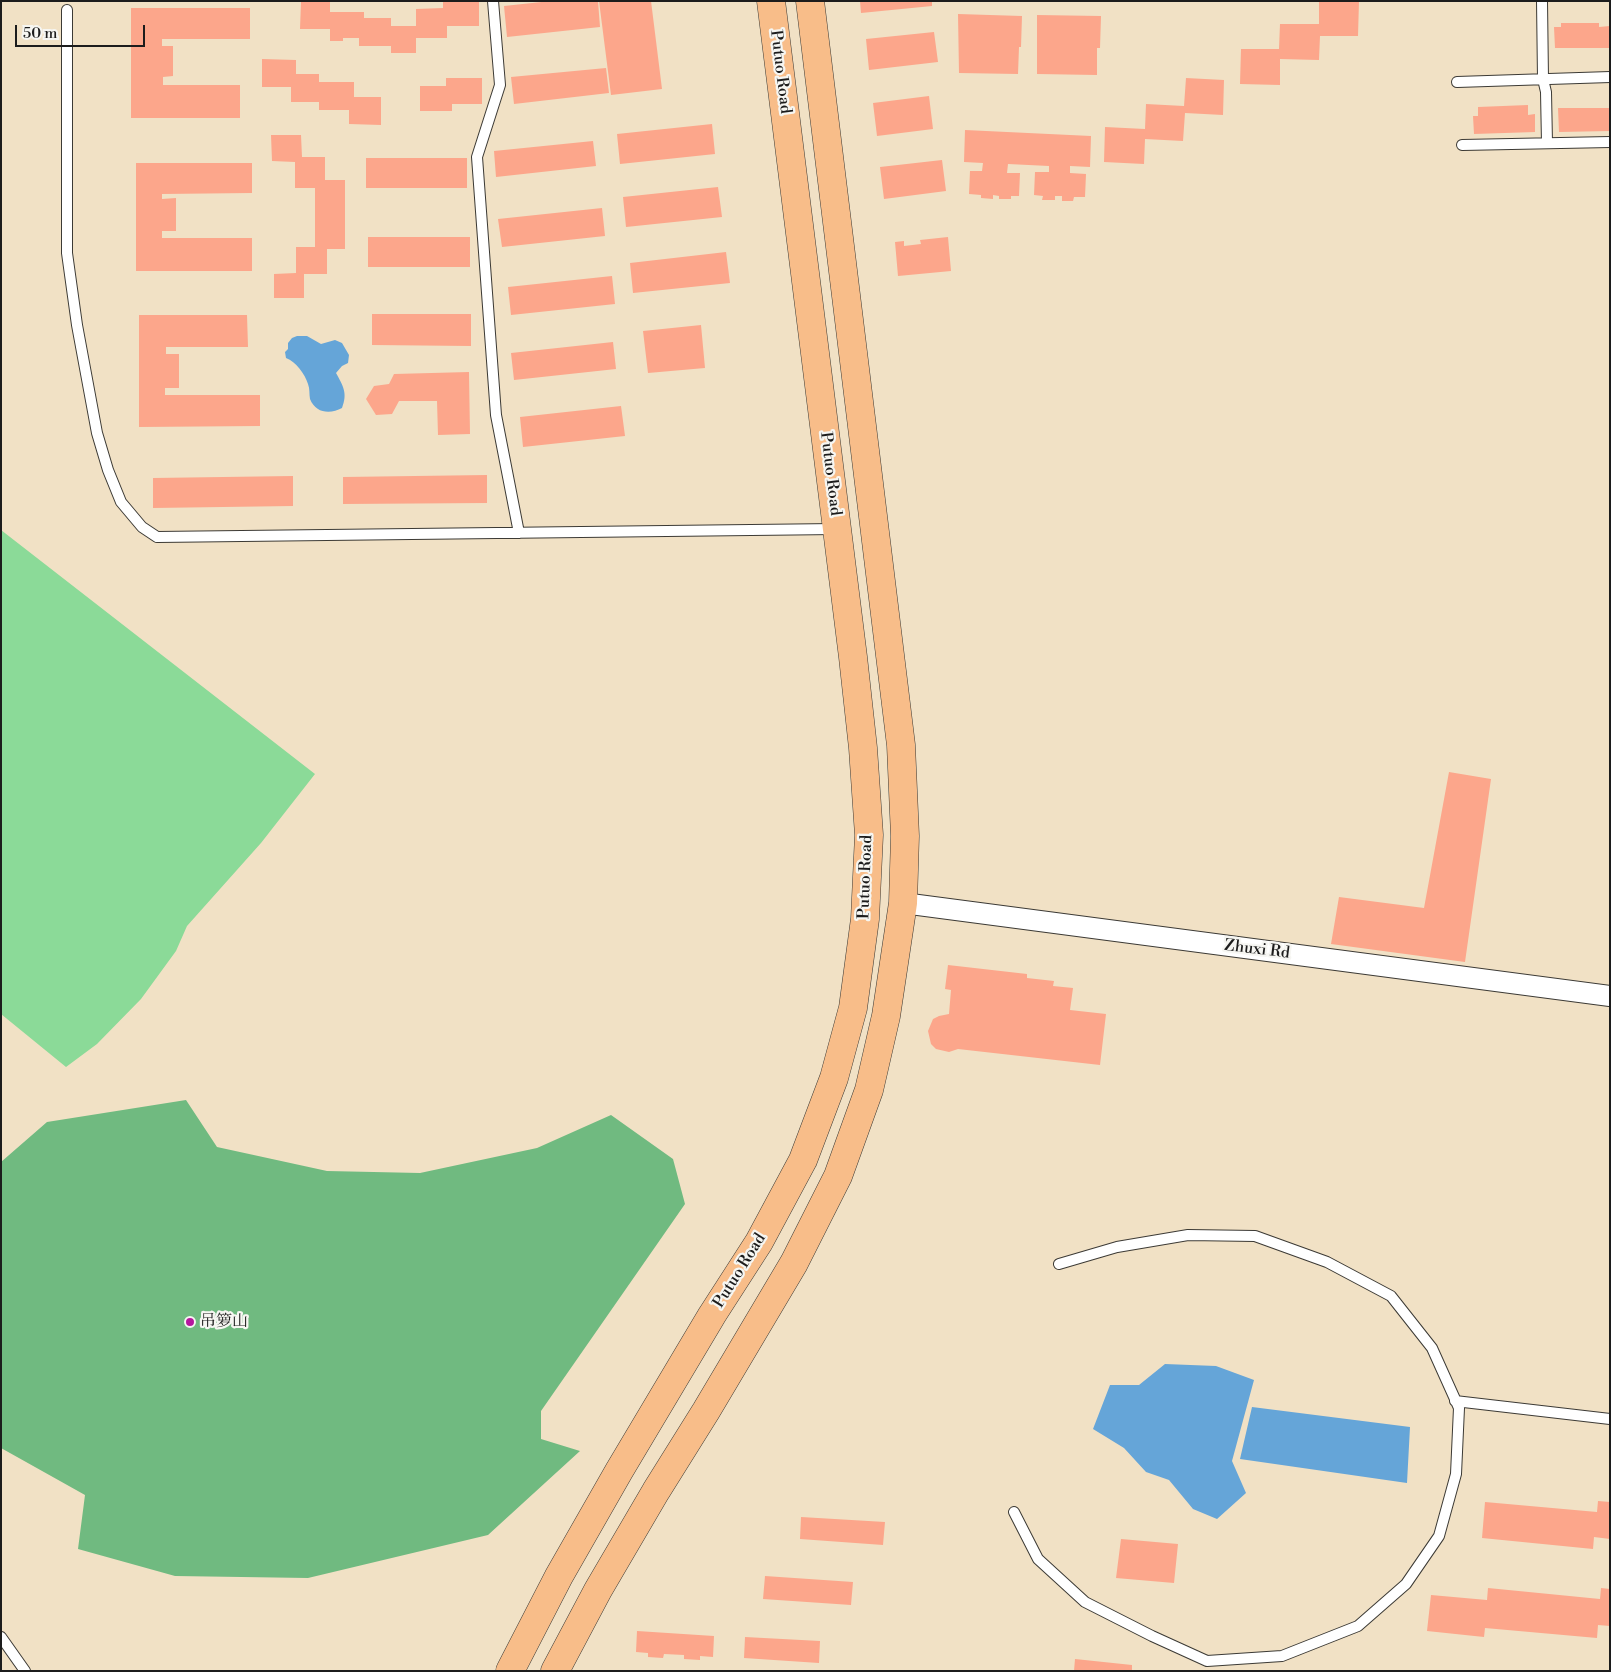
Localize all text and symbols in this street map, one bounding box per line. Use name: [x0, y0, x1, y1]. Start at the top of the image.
scale bar: [18, 15, 148, 47]
text: 50 m: [23, 24, 57, 43]
street label: Putuo Road: [765, 29, 795, 115]
street label: Putuo Road: [815, 431, 845, 517]
street label: Putuo Road: [855, 835, 877, 919]
street label: Zhuxi Rd: [1223, 936, 1291, 964]
street label: Putuo Road: [710, 1230, 770, 1312]
place label: 吊箩山: [200, 1312, 248, 1332]
marker: 吊箩山: [184, 1316, 196, 1328]

